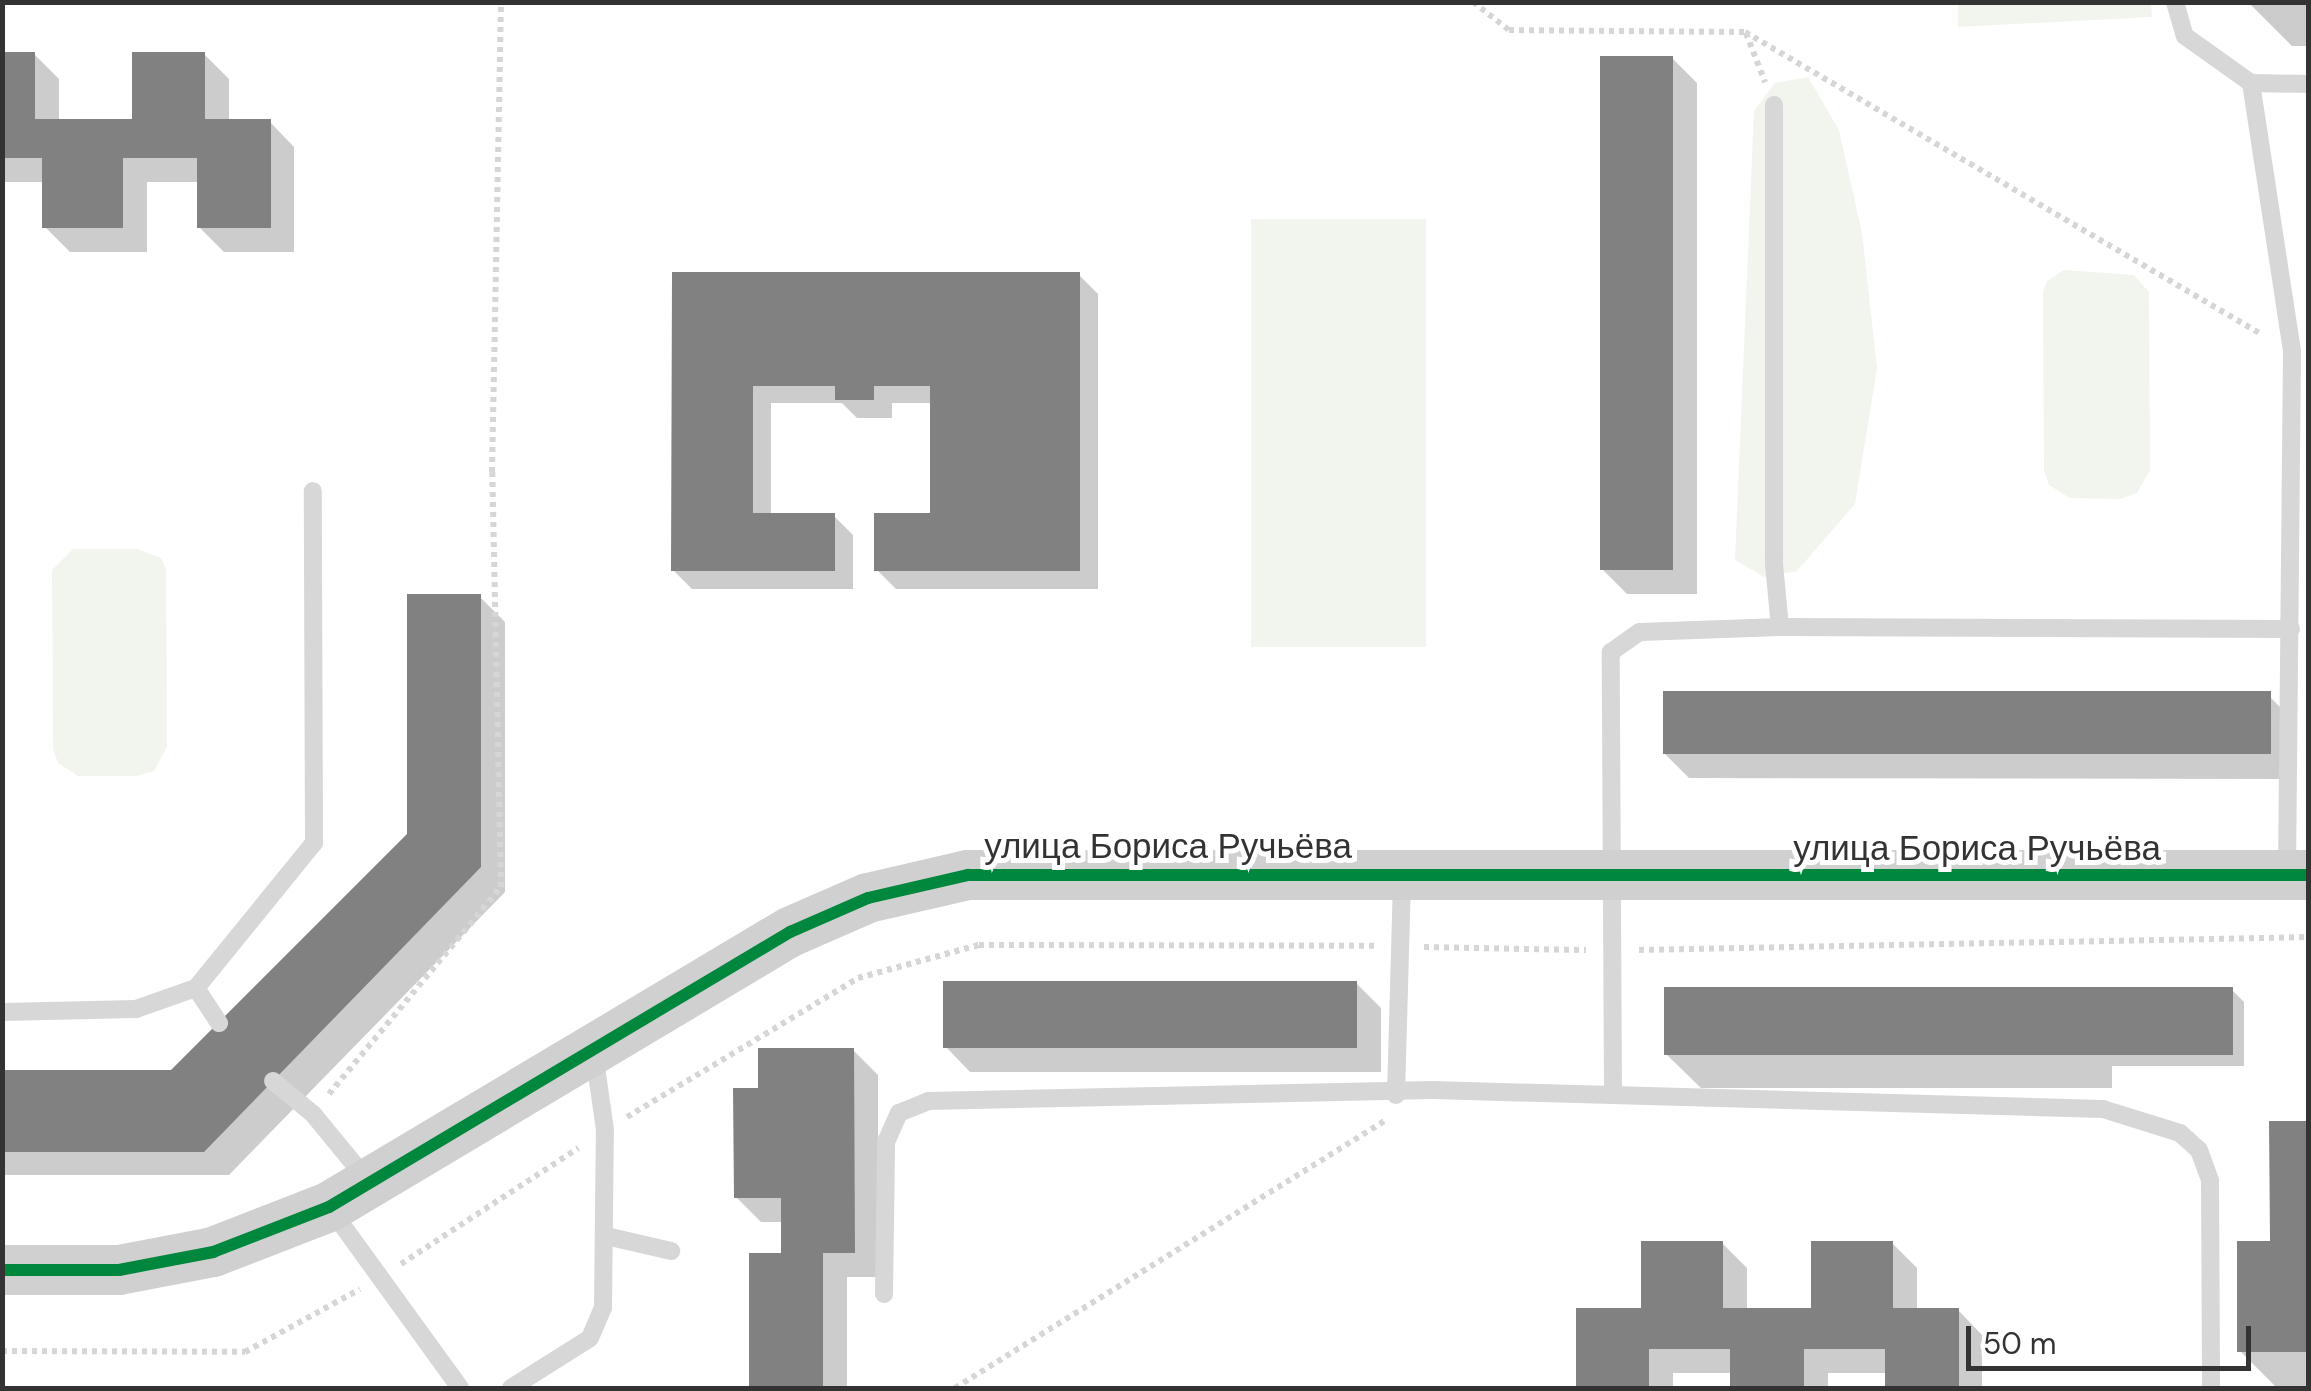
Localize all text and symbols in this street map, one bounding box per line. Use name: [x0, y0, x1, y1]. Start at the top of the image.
street label: улица Бориса Ручьёва: [984, 825, 1352, 867]
street label: улица Бориса Ручьёва: [1793, 827, 2161, 869]
scale bar: [1971, 1306, 2256, 1368]
text: 50 m: [1983, 1324, 2057, 1363]

